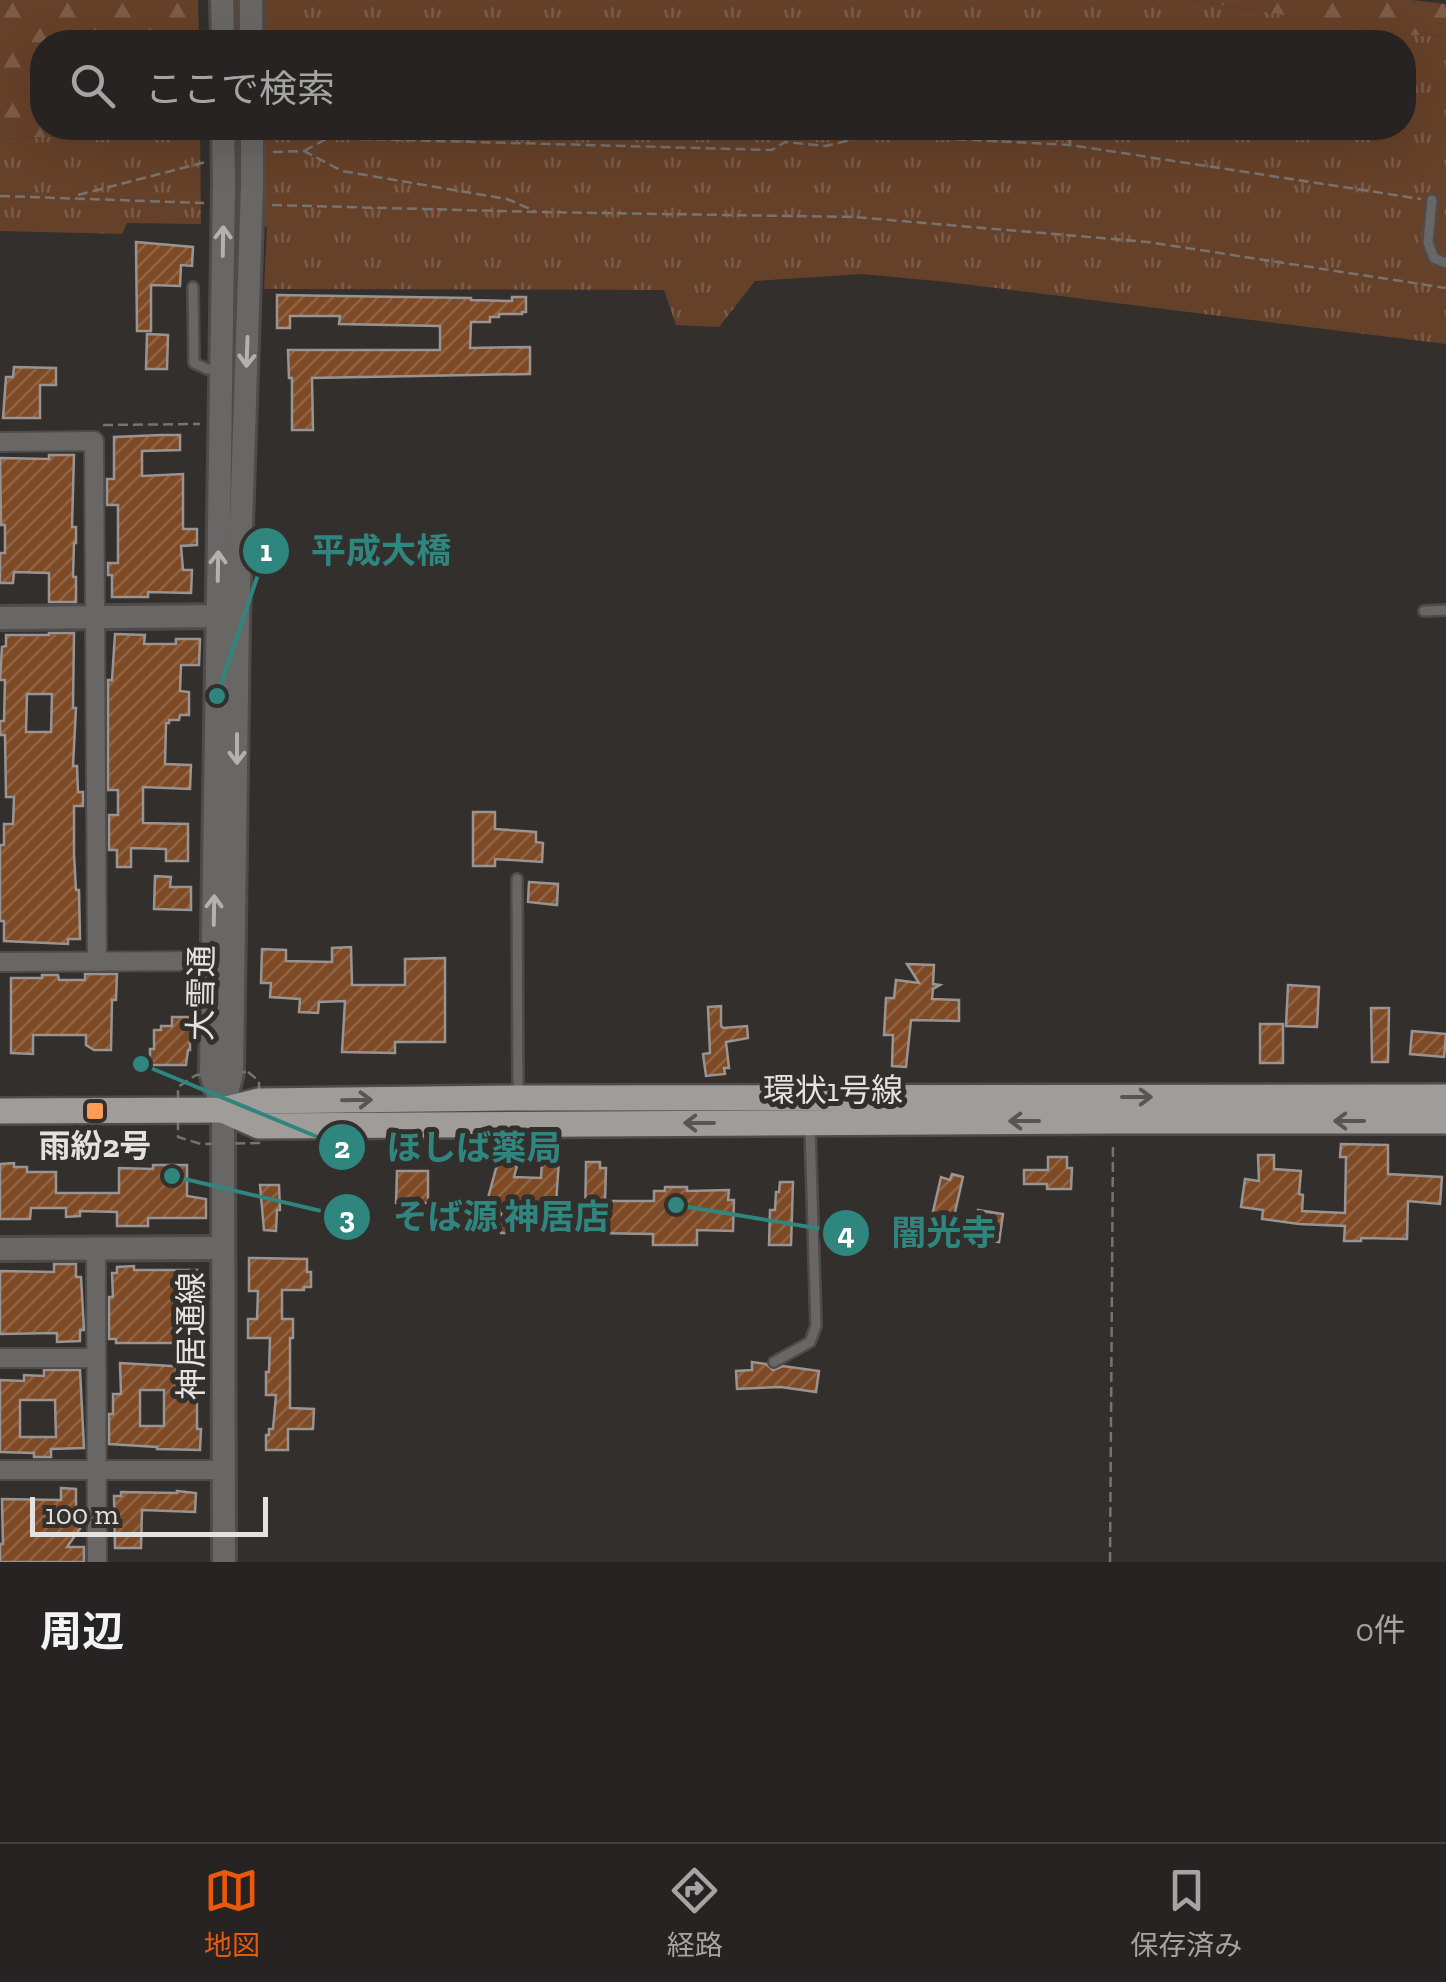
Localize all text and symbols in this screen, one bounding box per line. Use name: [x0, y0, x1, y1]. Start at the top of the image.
search box: [30, 30, 1416, 140]
icon: search: [65, 58, 120, 113]
text: ここで検索: [145, 66, 335, 112]
one-way arrow: [213, 226, 232, 258]
one-way arrow: [237, 336, 256, 368]
callout: 平成大橋: [241, 518, 471, 583]
text: 平成大橋: [311, 530, 451, 572]
text: 1: [260, 533, 272, 569]
one-way arrow: [209, 551, 228, 583]
one-way arrow: [228, 732, 246, 765]
one-way arrow: [204, 895, 223, 927]
street label: 大雪通: [181, 945, 221, 1041]
street label: 環状1号線: [763, 1071, 903, 1109]
one-way arrow: [1120, 1088, 1152, 1106]
one-way arrow: [340, 1090, 372, 1110]
marker: 雨紛2号: [84, 1100, 106, 1122]
one-way arrow: [1008, 1112, 1040, 1130]
one-way arrow: [1333, 1112, 1366, 1130]
one-way arrow: [683, 1114, 716, 1132]
callout: ほしば薬局: [317, 1115, 582, 1180]
place label: 雨紛2号: [38, 1127, 152, 1165]
text: ほしば薬局: [386, 1127, 562, 1169]
text: 2: [334, 1130, 350, 1166]
callout: そば源 神居店: [322, 1185, 629, 1250]
text: そば源 神居店: [393, 1196, 609, 1238]
text: 3: [339, 1200, 355, 1236]
callout: 闇光寺: [821, 1201, 1016, 1266]
text: 闇光寺: [891, 1212, 997, 1254]
text: 4: [837, 1216, 855, 1252]
street label: 神居通線: [172, 1272, 210, 1400]
scale bar: [30, 1492, 268, 1536]
text: 100 m: [45, 1498, 119, 1531]
text: 周辺: [40, 1606, 124, 1657]
text: 0件: [1356, 1611, 1406, 1649]
tab: 地図: [204, 1863, 260, 1963]
tab: 経路: [667, 1863, 723, 1963]
tab: 保存済み: [1130, 1863, 1242, 1963]

